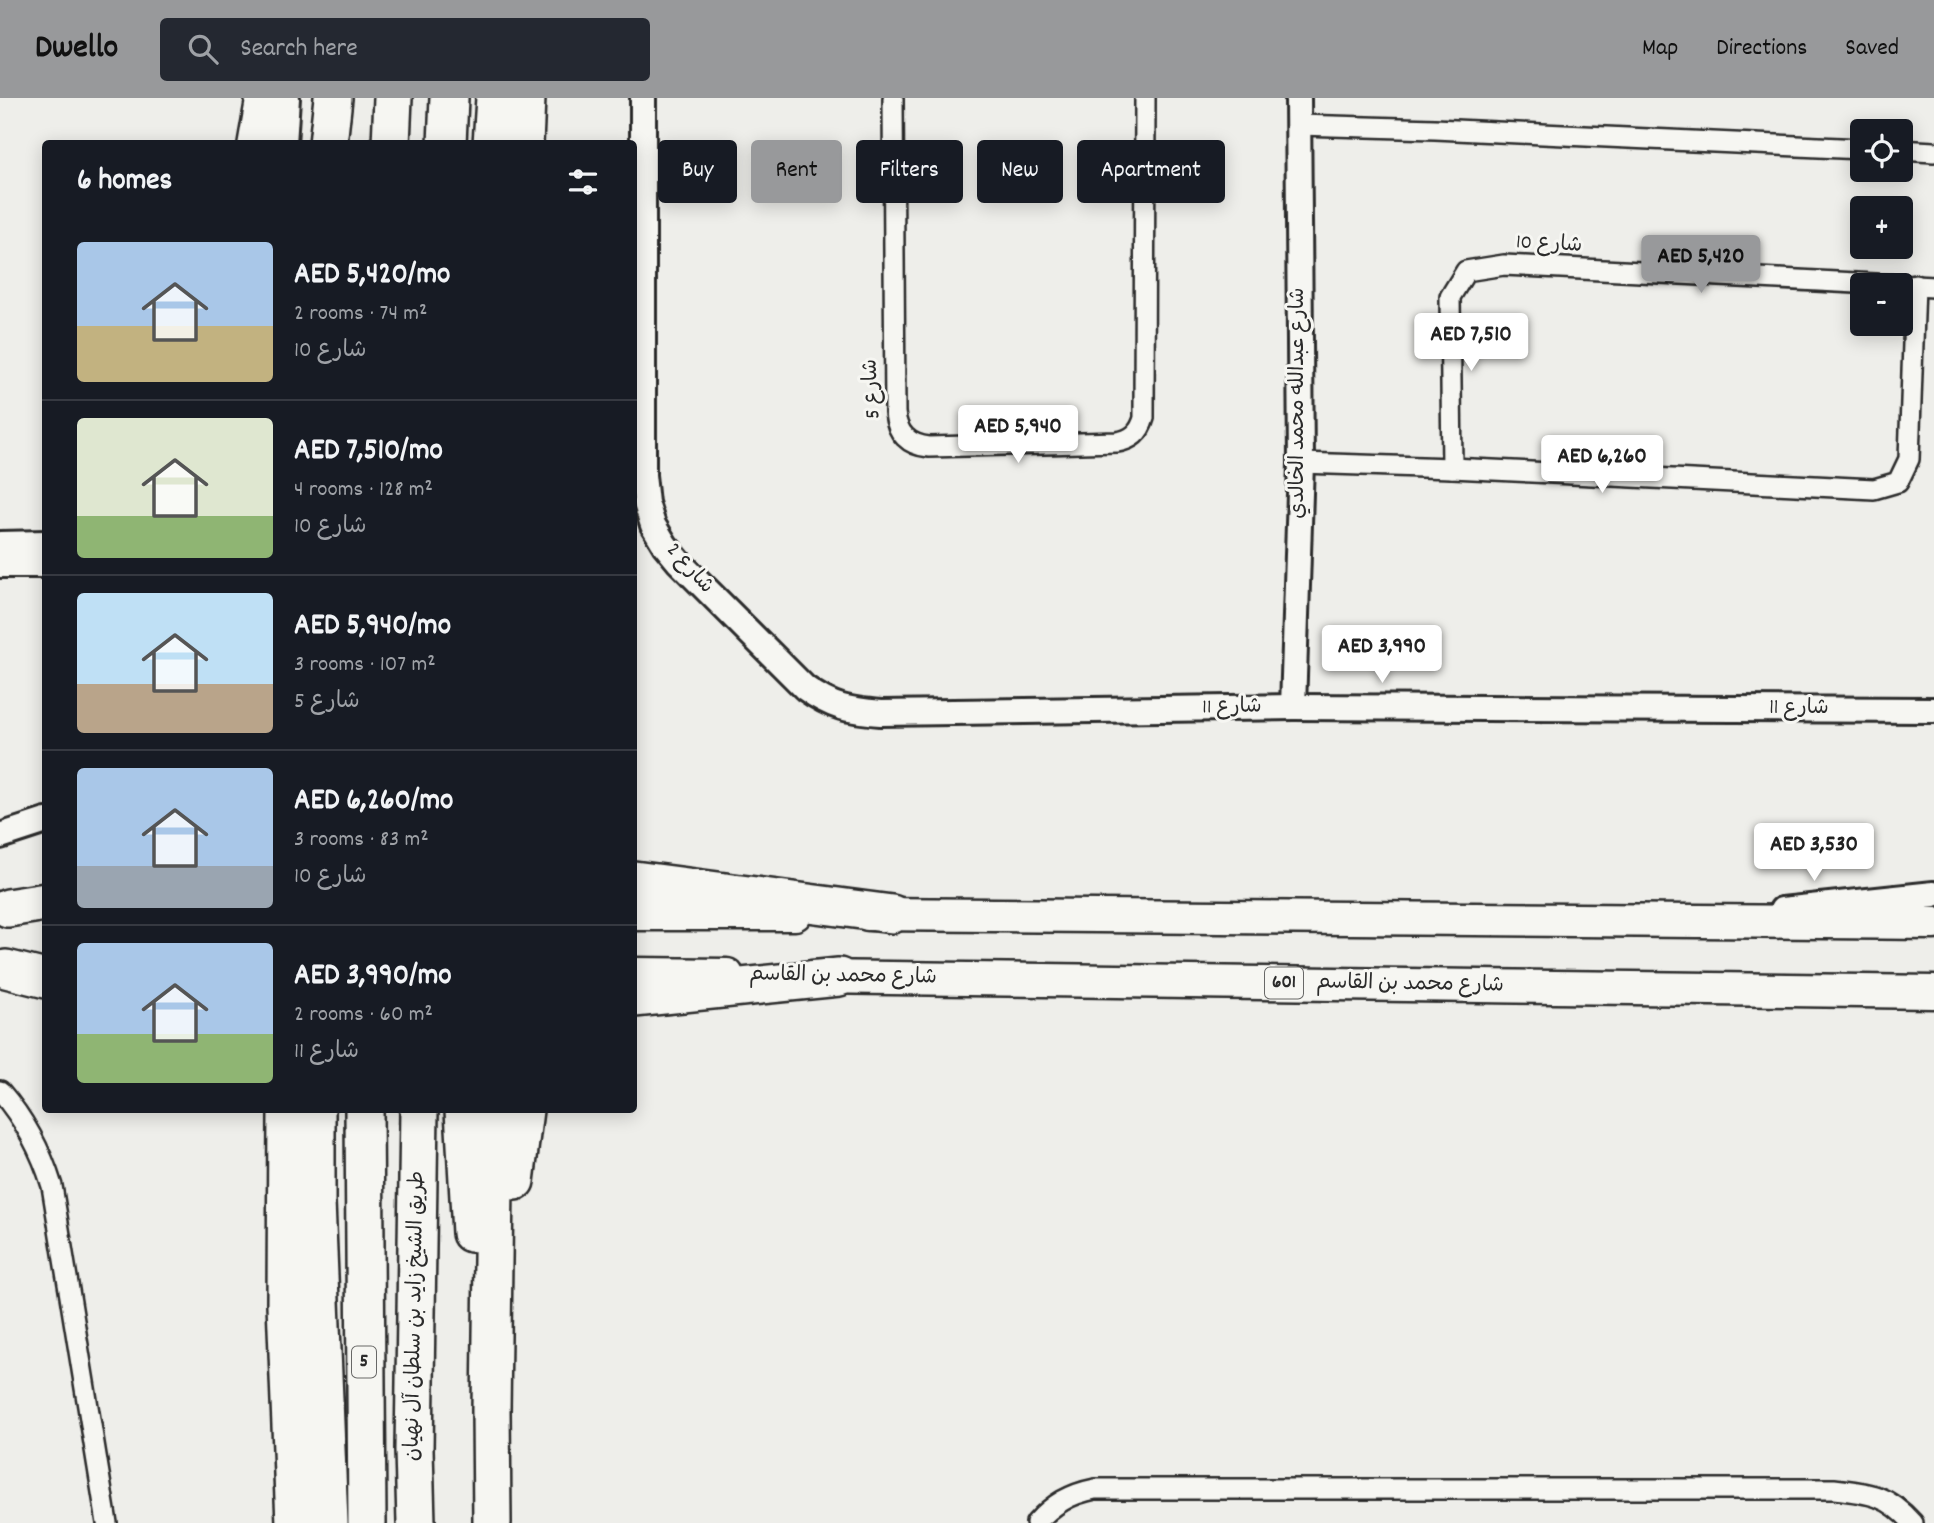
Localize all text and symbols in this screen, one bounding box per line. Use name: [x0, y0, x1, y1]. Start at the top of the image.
search box: [160, 18, 650, 81]
text: Dwello: [35, 26, 118, 73]
icon: search: [184, 30, 222, 68]
text: Search here: [240, 31, 358, 68]
text: Map: [1642, 32, 1678, 66]
text: Directions: [1716, 32, 1807, 66]
text: Saved: [1845, 32, 1899, 66]
map controls: [1850, 119, 1913, 336]
button: locate: [1850, 119, 1913, 182]
chip: Buy: [658, 140, 737, 203]
chip: Rent: [751, 140, 842, 203]
chip: Filters: [856, 140, 963, 203]
chip: New: [977, 140, 1063, 203]
chip: Apartment: [1077, 140, 1225, 203]
text: 6 homes: [77, 161, 172, 204]
icon: filters: [564, 163, 602, 201]
button: +: [1850, 196, 1913, 259]
street label: شارع 10: [1515, 228, 1583, 262]
pin: AED 5,420: [1621, 236, 1781, 295]
text: AED 5,420: [1657, 241, 1745, 274]
text: AED 5,420/mo: [294, 255, 450, 298]
icon: home: [133, 270, 217, 354]
button: −: [1850, 273, 1913, 336]
street label: شارع عبدالله محمد الخالدي: [1284, 287, 1314, 519]
text: 2 rooms · 74 m²: [294, 298, 427, 331]
pin: AED 7,510: [1391, 314, 1551, 373]
text: AED 7,510: [1430, 319, 1512, 352]
text: شارع 10: [294, 335, 367, 368]
street label: شارع 5: [856, 358, 890, 420]
pin: AED 5,940: [938, 406, 1098, 465]
text: AED 5,940: [974, 411, 1062, 444]
text: AED 7,510/mo: [294, 431, 443, 474]
pin: AED 6,260: [1522, 436, 1682, 495]
text: AED 6,260: [1557, 441, 1647, 474]
icon: home: [133, 446, 217, 530]
text: 4 rooms · 128 m²: [294, 474, 433, 507]
text: شارع 10: [294, 511, 367, 544]
street label: شارع 2: [658, 537, 720, 601]
text: AED 5,940/mo: [294, 606, 451, 649]
icon: home: [133, 621, 217, 705]
pin: AED 3,990: [1302, 626, 1462, 685]
text: AED 3,990: [1338, 631, 1426, 664]
text: 3 rooms · 107 m²: [294, 649, 436, 682]
text: شارع 5: [294, 686, 360, 719]
street label: شارع 11: [1202, 692, 1262, 724]
street label: شارع 11: [1769, 694, 1829, 724]
text: AED 6,260/mo: [294, 781, 453, 824]
icon: home: [133, 796, 217, 880]
text: 3 rooms · 83 m²: [294, 824, 429, 857]
pin: AED 3,530: [1734, 824, 1894, 883]
text: AED 3,530: [1770, 829, 1858, 862]
text: شارع 10: [294, 861, 367, 894]
text: AED 3,990/mo: [294, 956, 452, 999]
street label: شارع محمد بن القاسم: [749, 960, 937, 994]
road number: 601: [1265, 968, 1303, 998]
street label: شارع محمد بن القاسم: [1316, 968, 1504, 1002]
icon: home: [133, 971, 217, 1055]
text: 2 rooms · 60 m²: [294, 999, 433, 1032]
text: شارع 11: [294, 1036, 359, 1069]
street label: طريق الشيخ زايد بن سلطان آل نهيان: [398, 1171, 434, 1461]
road number: 5: [352, 1346, 376, 1378]

